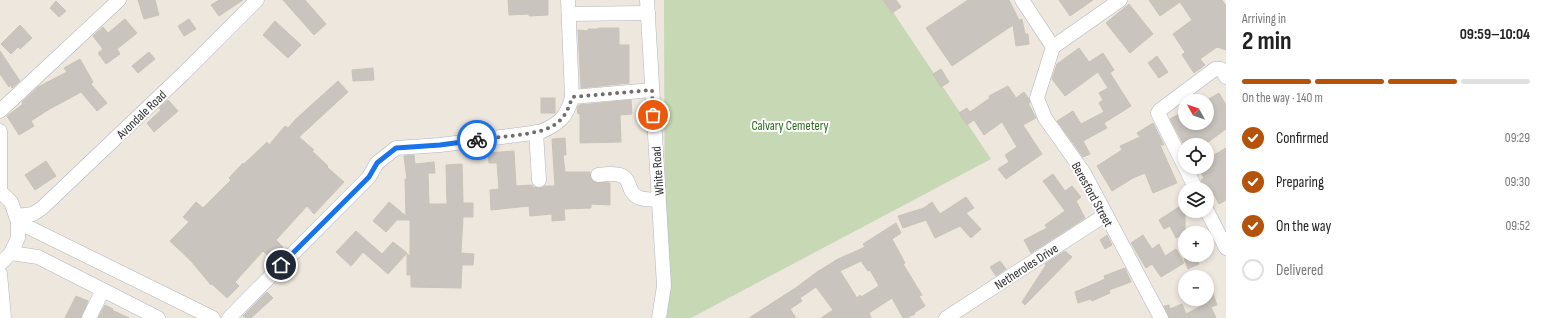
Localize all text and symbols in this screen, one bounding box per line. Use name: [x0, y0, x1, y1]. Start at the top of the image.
text: Arriving in: [1242, 11, 1286, 27]
text: 09:59–10:04: [1460, 25, 1530, 44]
text: 2 min: [1242, 26, 1292, 57]
street label: Avondale Road: [113, 87, 170, 143]
text: On the way · 140 m: [1242, 90, 1323, 106]
north arrow: [1178, 94, 1214, 130]
map controls: [1178, 94, 1214, 306]
pin: [636, 98, 670, 132]
icon: bag: [642, 104, 664, 126]
park label: Calvary Cemetery: [751, 118, 829, 134]
courier: [457, 120, 497, 160]
icon: check: [1242, 127, 1264, 149]
icon: bike: [466, 129, 488, 151]
text: Confirmed: [1276, 129, 1329, 148]
text: 09:29: [1505, 130, 1530, 146]
button: locate: [1178, 138, 1214, 174]
street label: White Road: [648, 146, 668, 196]
street label: Beresford Street: [1068, 159, 1117, 230]
icon: check: [1242, 171, 1264, 193]
text: Preparing: [1276, 173, 1324, 192]
text: 09:30: [1505, 174, 1530, 190]
button: layers: [1178, 182, 1214, 218]
icon: check: [1242, 215, 1264, 237]
text: On the way: [1276, 217, 1331, 236]
text: 09:52: [1505, 218, 1530, 234]
button: +: [1178, 226, 1214, 262]
street label: Netheroles Drive: [992, 240, 1061, 293]
pin: [264, 248, 298, 282]
icon: home: [270, 254, 292, 276]
text: Delivered: [1276, 261, 1323, 280]
button: −: [1178, 270, 1214, 306]

